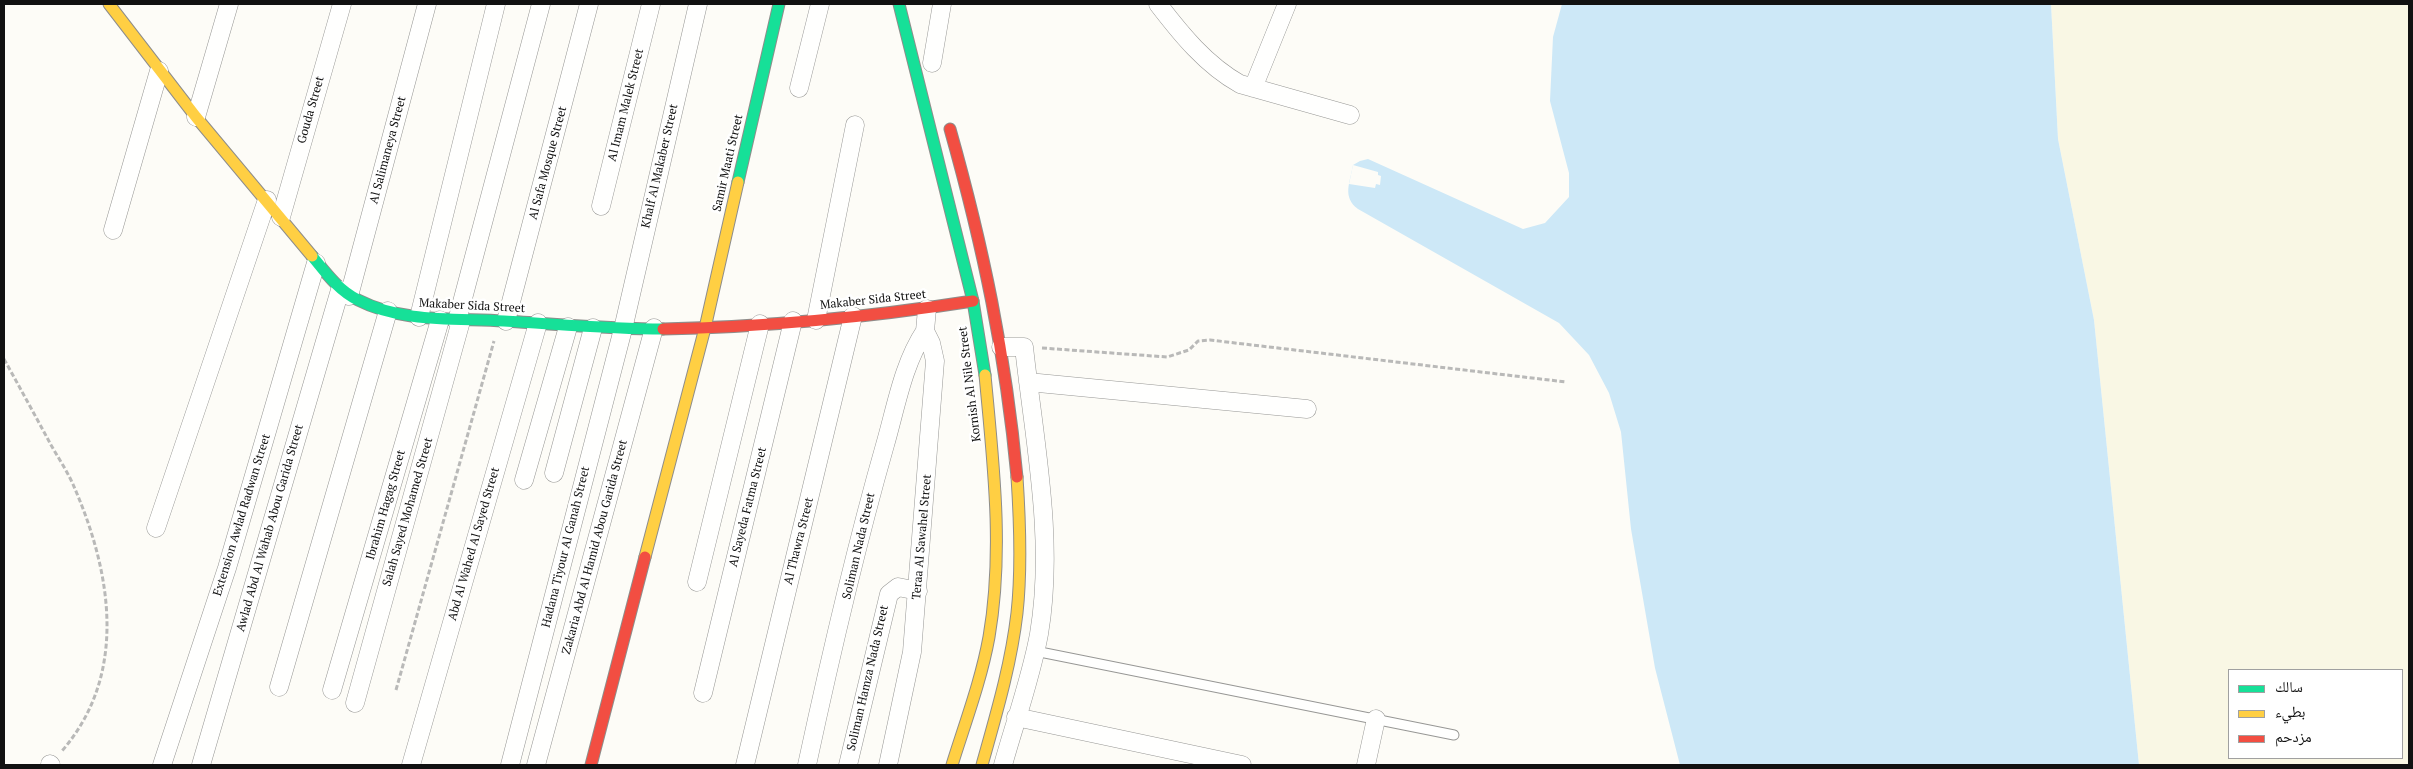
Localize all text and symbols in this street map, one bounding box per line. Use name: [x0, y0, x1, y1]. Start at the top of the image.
street label: Al Imam Malek Street: [605, 47, 647, 163]
street label: Gouda Street: [295, 75, 327, 145]
street label: Al Salimaneya Street: [367, 95, 409, 205]
street label: Khalf Al Makaber Street: [639, 102, 681, 230]
street label: Al Safa Mosque Street: [526, 105, 570, 221]
street label: Samir Maati Street: [710, 113, 746, 213]
street label: Makaber Sida Street: [819, 287, 927, 313]
street label: Makaber Sida Street: [418, 296, 526, 316]
street label: Kornish Al Nile Street: [956, 326, 984, 442]
street label: Awlad Abd Al Wahab Abou Garida Street: [233, 423, 307, 633]
street label: Extension Awlad Radwan Street: [210, 432, 274, 598]
street label: Salah Sayed Mohamed Street: [380, 436, 436, 588]
street label: Zakaria Abd Al Hamid Abou Garida Street: [559, 438, 631, 656]
street label: Al Sayeda Fatma Street: [726, 446, 770, 568]
street label: Ibrahim Hagag Street: [363, 448, 409, 562]
street label: Hadana Tiyour Al Ganah Street: [539, 465, 593, 629]
street label: Abd Al Wahed Al Sayed Street: [445, 466, 503, 622]
street label: Teraa Al Sawahel Street: [909, 474, 935, 600]
street label: Soliman Nada Street: [840, 491, 878, 601]
street label: Al Thawra Street: [781, 496, 817, 586]
street label: Soliman Hamza Nada Street: [844, 604, 892, 752]
legend: [2228, 669, 2403, 759]
text: سالك: [2275, 676, 2303, 696]
text: بطيء: [2275, 701, 2305, 721]
text: مزدحم: [2275, 726, 2312, 746]

